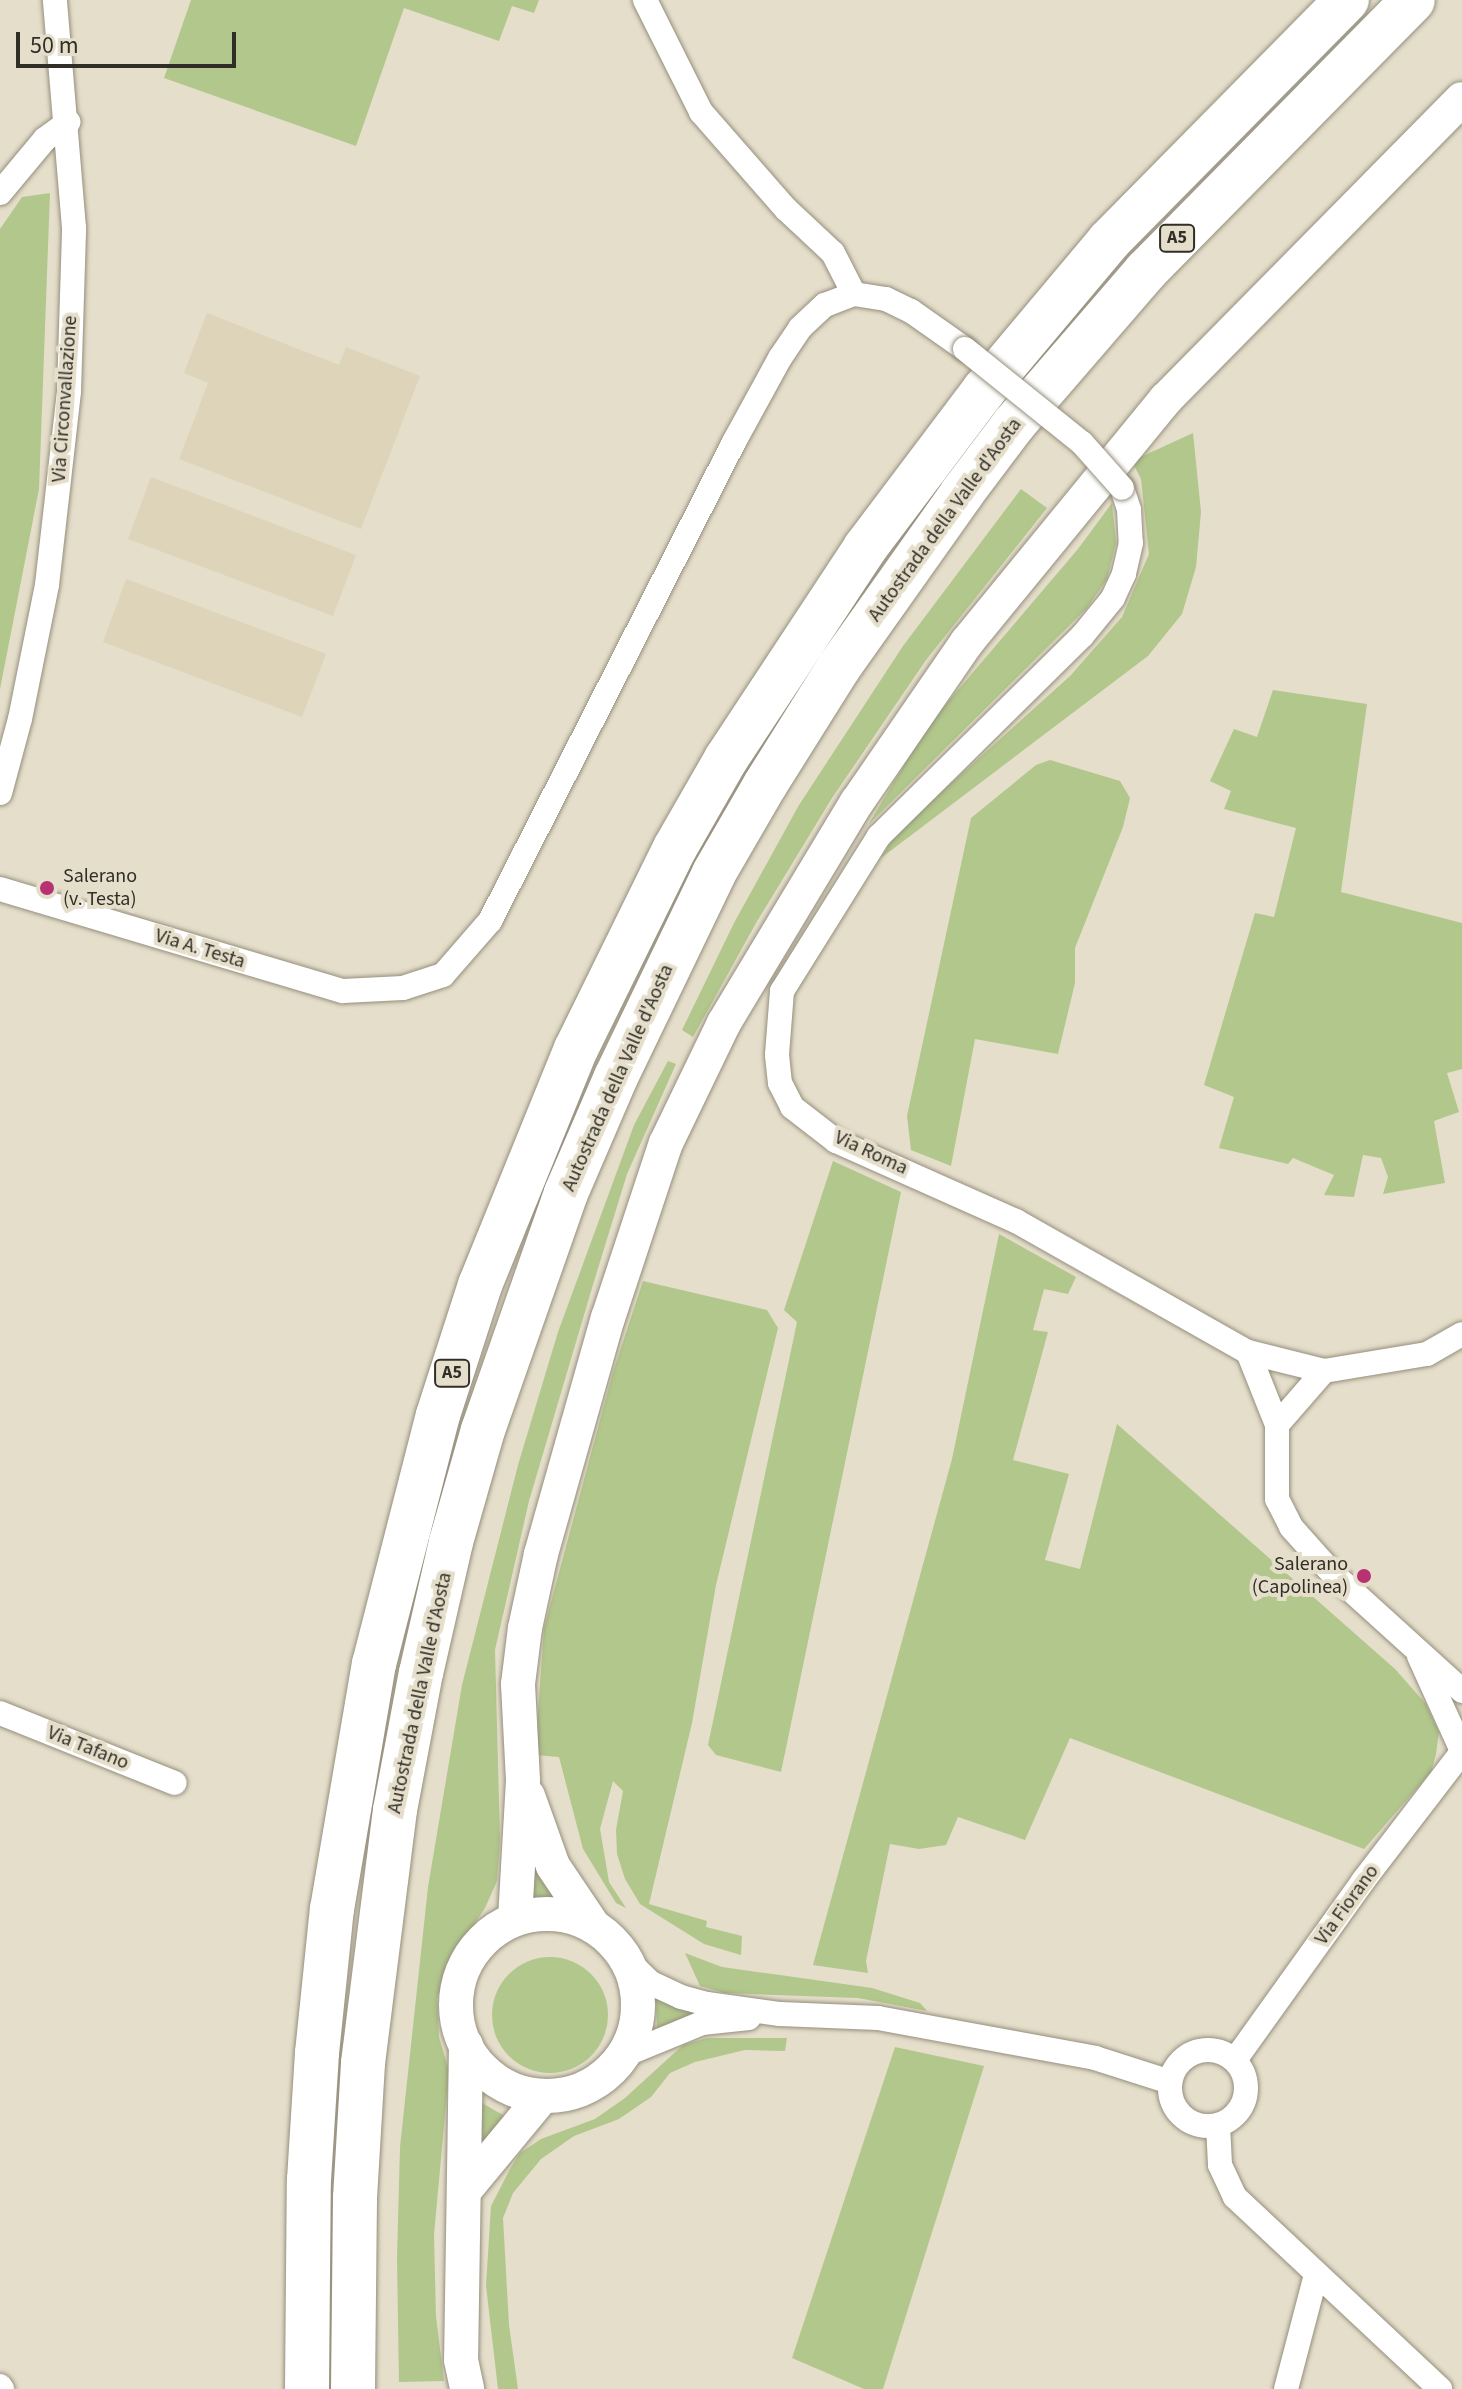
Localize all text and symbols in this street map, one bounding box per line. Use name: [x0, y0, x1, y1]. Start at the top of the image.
scale bar: [20, 16, 240, 66]
text: 50 m: [30, 28, 79, 63]
road number: A5: [1159, 224, 1195, 252]
street label: Via Circonvallazione: [47, 315, 83, 483]
street label: Autostrada della Valle d'Aosta: [863, 414, 1027, 626]
place label: Salerano (v. Testa): [63, 864, 137, 911]
marker: Salerano (v. Testa): [38, 879, 56, 897]
street label: Via A. Testa: [152, 924, 248, 974]
street label: Autostrada della Valle d'Aosta: [557, 961, 679, 1195]
street label: Via Roma: [831, 1126, 911, 1180]
road number: A5: [434, 1359, 470, 1387]
place label: Salerano (Capolinea): [1252, 1552, 1348, 1599]
marker: Salerano (Capolinea): [1355, 1567, 1373, 1585]
street label: Autostrada della Valle d'Aosta: [383, 1570, 457, 1816]
street label: Via Tafano: [44, 1721, 132, 1775]
street label: Via Fiorano: [1310, 1860, 1384, 1950]

